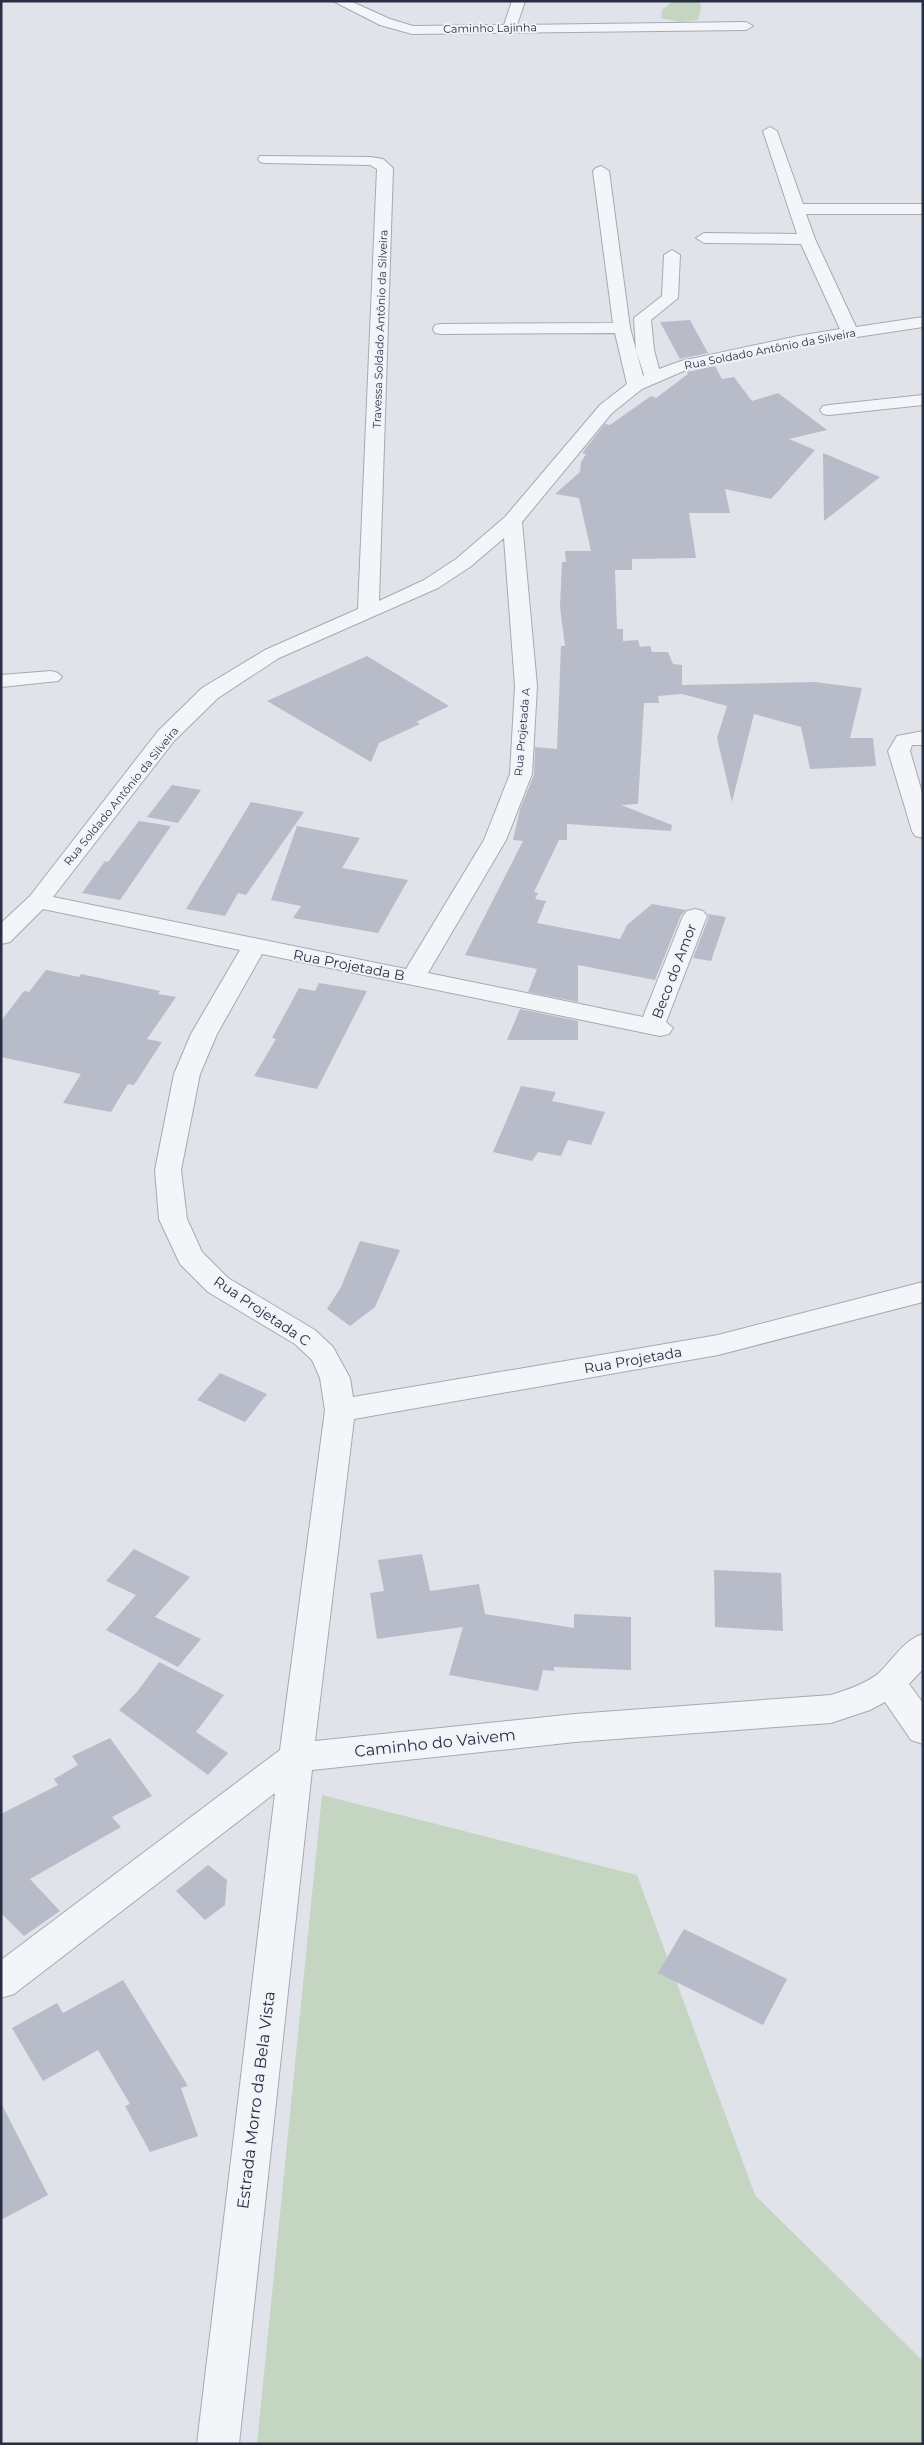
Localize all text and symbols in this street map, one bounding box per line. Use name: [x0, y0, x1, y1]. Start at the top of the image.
street label: Caminho Lajinha: [443, 20, 537, 36]
street label: Travessa Soldado Antônio da Silveira: [370, 229, 390, 429]
street label: Rua Soldado Antônio da Silveira: [683, 325, 857, 373]
street label: Rua Projetada A: [511, 687, 533, 777]
street label: Rua Soldado Antônio da Silveira: [61, 724, 181, 868]
street label: Beco do Amor: [648, 921, 701, 1021]
street label: Rua Projetada B: [292, 945, 406, 985]
street label: Rua Projetada C: [210, 1272, 314, 1350]
street label: Rua Projetada: [583, 1343, 683, 1377]
street label: Caminho do Vaivem: [353, 1725, 517, 1761]
street label: Estrada Morro da Bela Vista: [233, 1990, 279, 2210]

